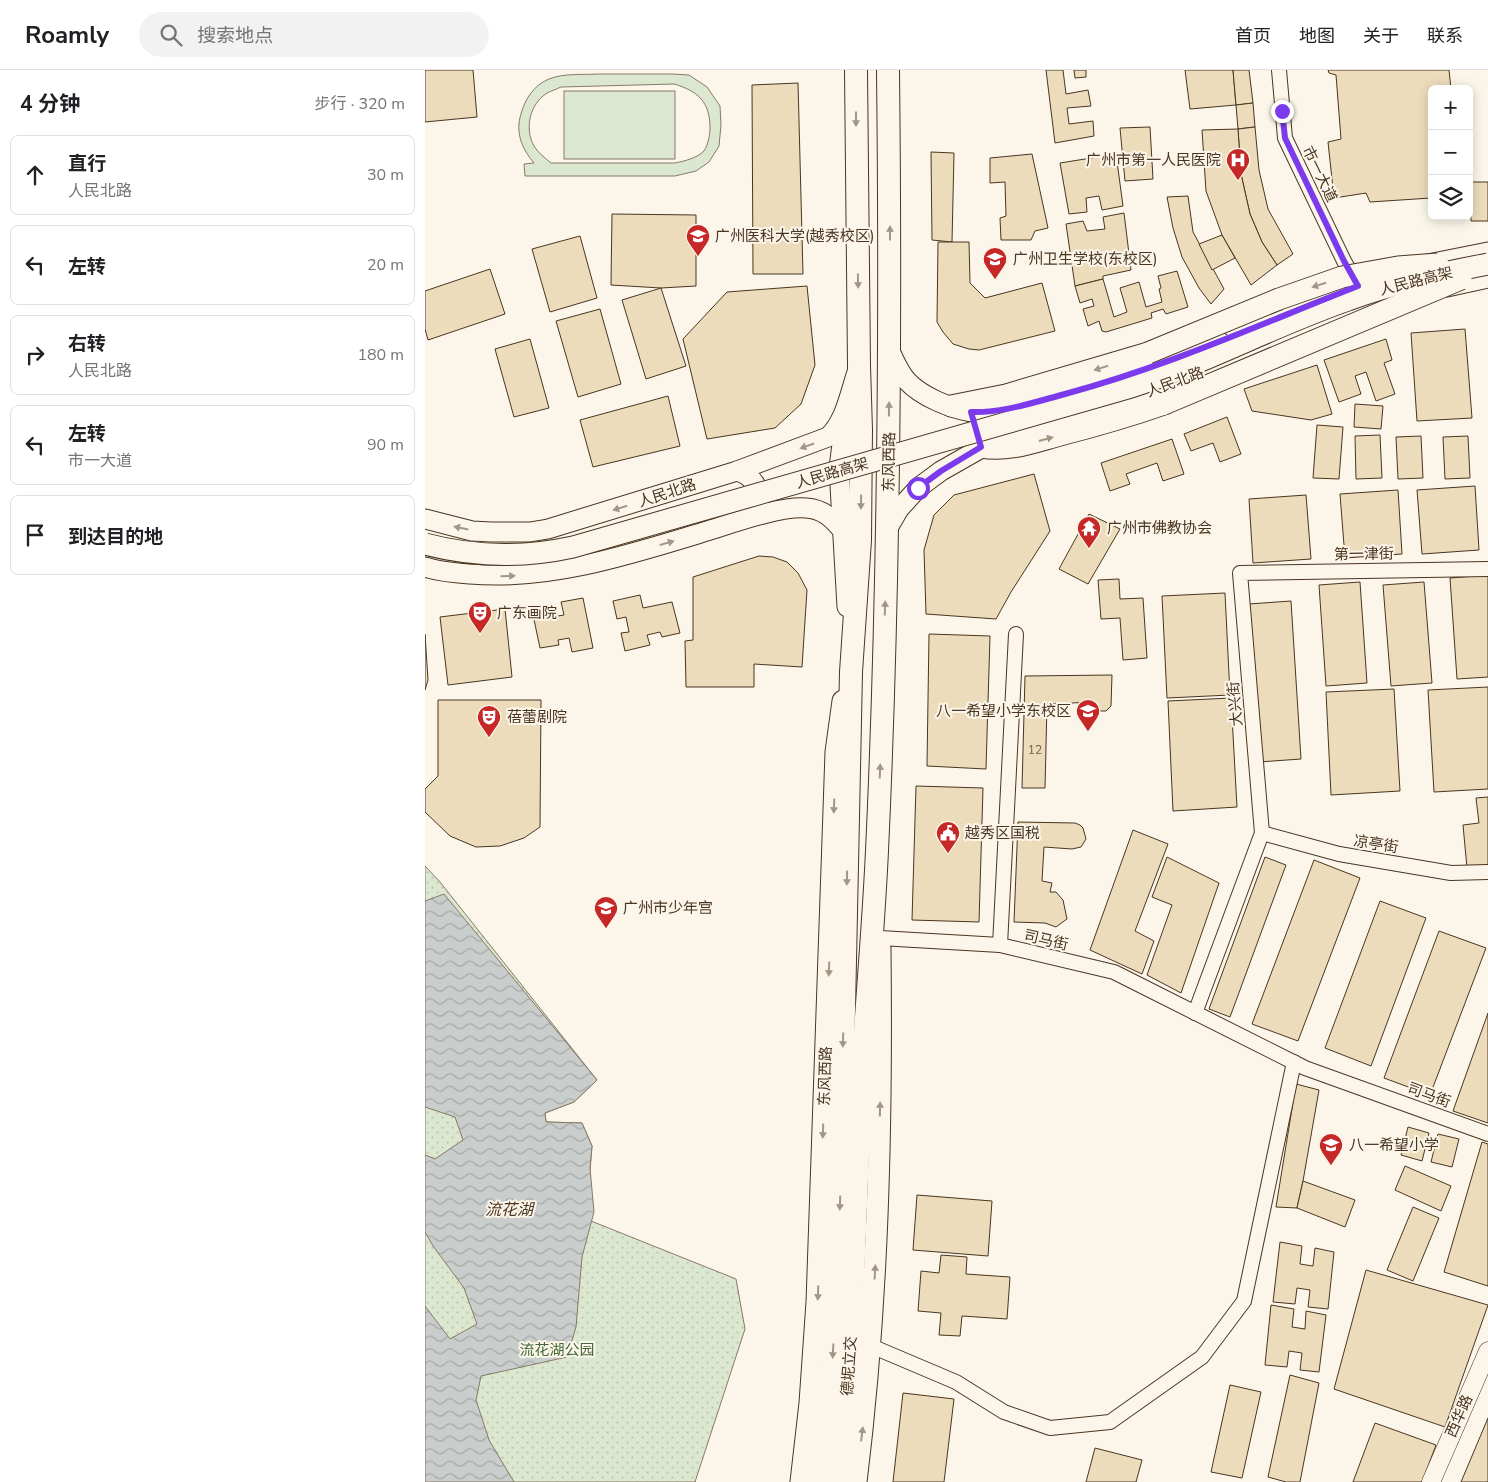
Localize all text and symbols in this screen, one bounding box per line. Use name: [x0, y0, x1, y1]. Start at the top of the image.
search box: [139, 12, 489, 57]
text: Roamly: [25, 19, 109, 51]
icon: search: [157, 21, 185, 49]
text: 搜索地点: [197, 23, 273, 49]
text: 首页: [1235, 24, 1271, 48]
text: 地图: [1299, 24, 1335, 48]
text: 关于: [1363, 24, 1399, 48]
text: 联系: [1427, 24, 1463, 48]
map controls: [1428, 85, 1473, 220]
button: +: [1428, 85, 1473, 130]
text: 4 分钟: [20, 90, 80, 118]
text: 步行 · 320 m: [315, 93, 405, 115]
route end: [1271, 100, 1294, 123]
one-way arrow: [852, 111, 860, 127]
button: −: [1428, 130, 1473, 175]
street label: 市一大道: [1298, 143, 1342, 205]
hospital icon: 广州市第一人民医院: [1225, 147, 1251, 181]
place label: 广州市第一人民医院: [1086, 150, 1221, 170]
text: 直行: [68, 151, 106, 177]
icon: ahead: [21, 161, 49, 189]
text: 30 m: [367, 164, 404, 186]
button: layers: [1428, 175, 1473, 220]
text: 人民北路: [68, 180, 132, 202]
school or university icon: 广州医科大学(越秀校区): [685, 223, 711, 257]
one-way arrow: [885, 224, 893, 240]
place label: 广州医科大学(越秀校区): [715, 226, 875, 246]
school or university icon: 广州卫生学校(东校区): [982, 246, 1008, 280]
place label: 广州卫生学校(东校区): [1013, 249, 1158, 269]
icon: left: [21, 251, 49, 279]
text: 左转: [68, 254, 106, 280]
text: 20 m: [367, 254, 404, 276]
street label: 人民路高架: [1377, 262, 1455, 300]
one-way arrow: [854, 273, 862, 289]
one-way arrow: [1311, 281, 1326, 289]
text: 右转: [68, 331, 106, 357]
icon: right: [21, 341, 49, 369]
text: 180 m: [357, 344, 404, 366]
text: 人民北路: [68, 360, 132, 382]
street label: 人民北路: [1143, 362, 1207, 402]
one-way arrow: [1094, 364, 1109, 372]
one-way arrow: [885, 401, 893, 417]
text: 左转: [68, 421, 106, 447]
icon: left: [21, 431, 49, 459]
street label: 东风西路: [878, 432, 900, 492]
text: 90 m: [367, 434, 404, 456]
one-way arrow: [1038, 434, 1053, 442]
one-way arrow: [799, 442, 814, 450]
text: 市一大道: [68, 450, 132, 472]
street label: 人民路高架: [793, 453, 871, 493]
street label: 人民北路: [635, 474, 699, 512]
route start: [907, 477, 930, 500]
one-way arrow: [856, 494, 864, 510]
one-way arrow: [612, 505, 627, 513]
temple icon: 广州市佛教协会: [1076, 515, 1102, 549]
place label: 广州市佛教协会: [1107, 518, 1212, 538]
icon: arrive: [21, 521, 49, 549]
text: 到达目的地: [68, 524, 163, 550]
one-way arrow: [452, 524, 468, 532]
one-way arrow: [659, 538, 674, 546]
street label: 第一津街: [1334, 543, 1394, 565]
one-way arrow: [500, 572, 516, 580]
theatre icon: 广东画院: [467, 600, 493, 634]
one-way arrow: [881, 600, 889, 616]
place label: 广东画院: [497, 603, 557, 623]
street label: 大兴街: [1223, 681, 1247, 727]
school or university icon: 八一希望小学东校区: [1075, 698, 1101, 732]
place label: 八一希望小学东校区: [936, 701, 1071, 721]
theatre icon: 蓓蕾剧院: [476, 704, 502, 738]
place label: 蓓蕾剧院: [507, 707, 567, 727]
house number: 12: [1028, 742, 1042, 758]
one-way arrow: [876, 762, 884, 778]
one-way arrow: [830, 798, 838, 814]
public building icon: 越秀区国税: [935, 820, 961, 854]
place label: 越秀区国税: [965, 823, 1040, 843]
street label: 凉亭街: [1352, 831, 1400, 857]
one-way arrow: [843, 870, 851, 886]
school or university icon: 广州市少年宫: [593, 895, 619, 929]
place label: 广州市少年宫: [623, 898, 713, 918]
street label: 司马街: [1022, 925, 1070, 955]
one-way arrow: [825, 961, 833, 977]
one-way arrow: [839, 1032, 847, 1048]
street label: 东风西路: [814, 1046, 836, 1106]
street label: 司马街: [1404, 1078, 1454, 1112]
one-way arrow: [876, 1101, 884, 1117]
one-way arrow: [819, 1123, 827, 1139]
school or university icon: 八一希望小学: [1318, 1132, 1344, 1166]
place label: 八一希望小学: [1349, 1135, 1439, 1155]
one-way arrow: [836, 1195, 844, 1211]
water label: 流花湖: [485, 1199, 536, 1221]
one-way arrow: [871, 1263, 879, 1279]
one-way arrow: [813, 1286, 821, 1302]
street label: 德坭立交: [837, 1335, 861, 1397]
park label: 流花湖公园: [519, 1340, 595, 1360]
one-way arrow: [829, 1344, 837, 1360]
street label: 西华路: [1441, 1391, 1477, 1441]
one-way arrow: [858, 1425, 866, 1441]

